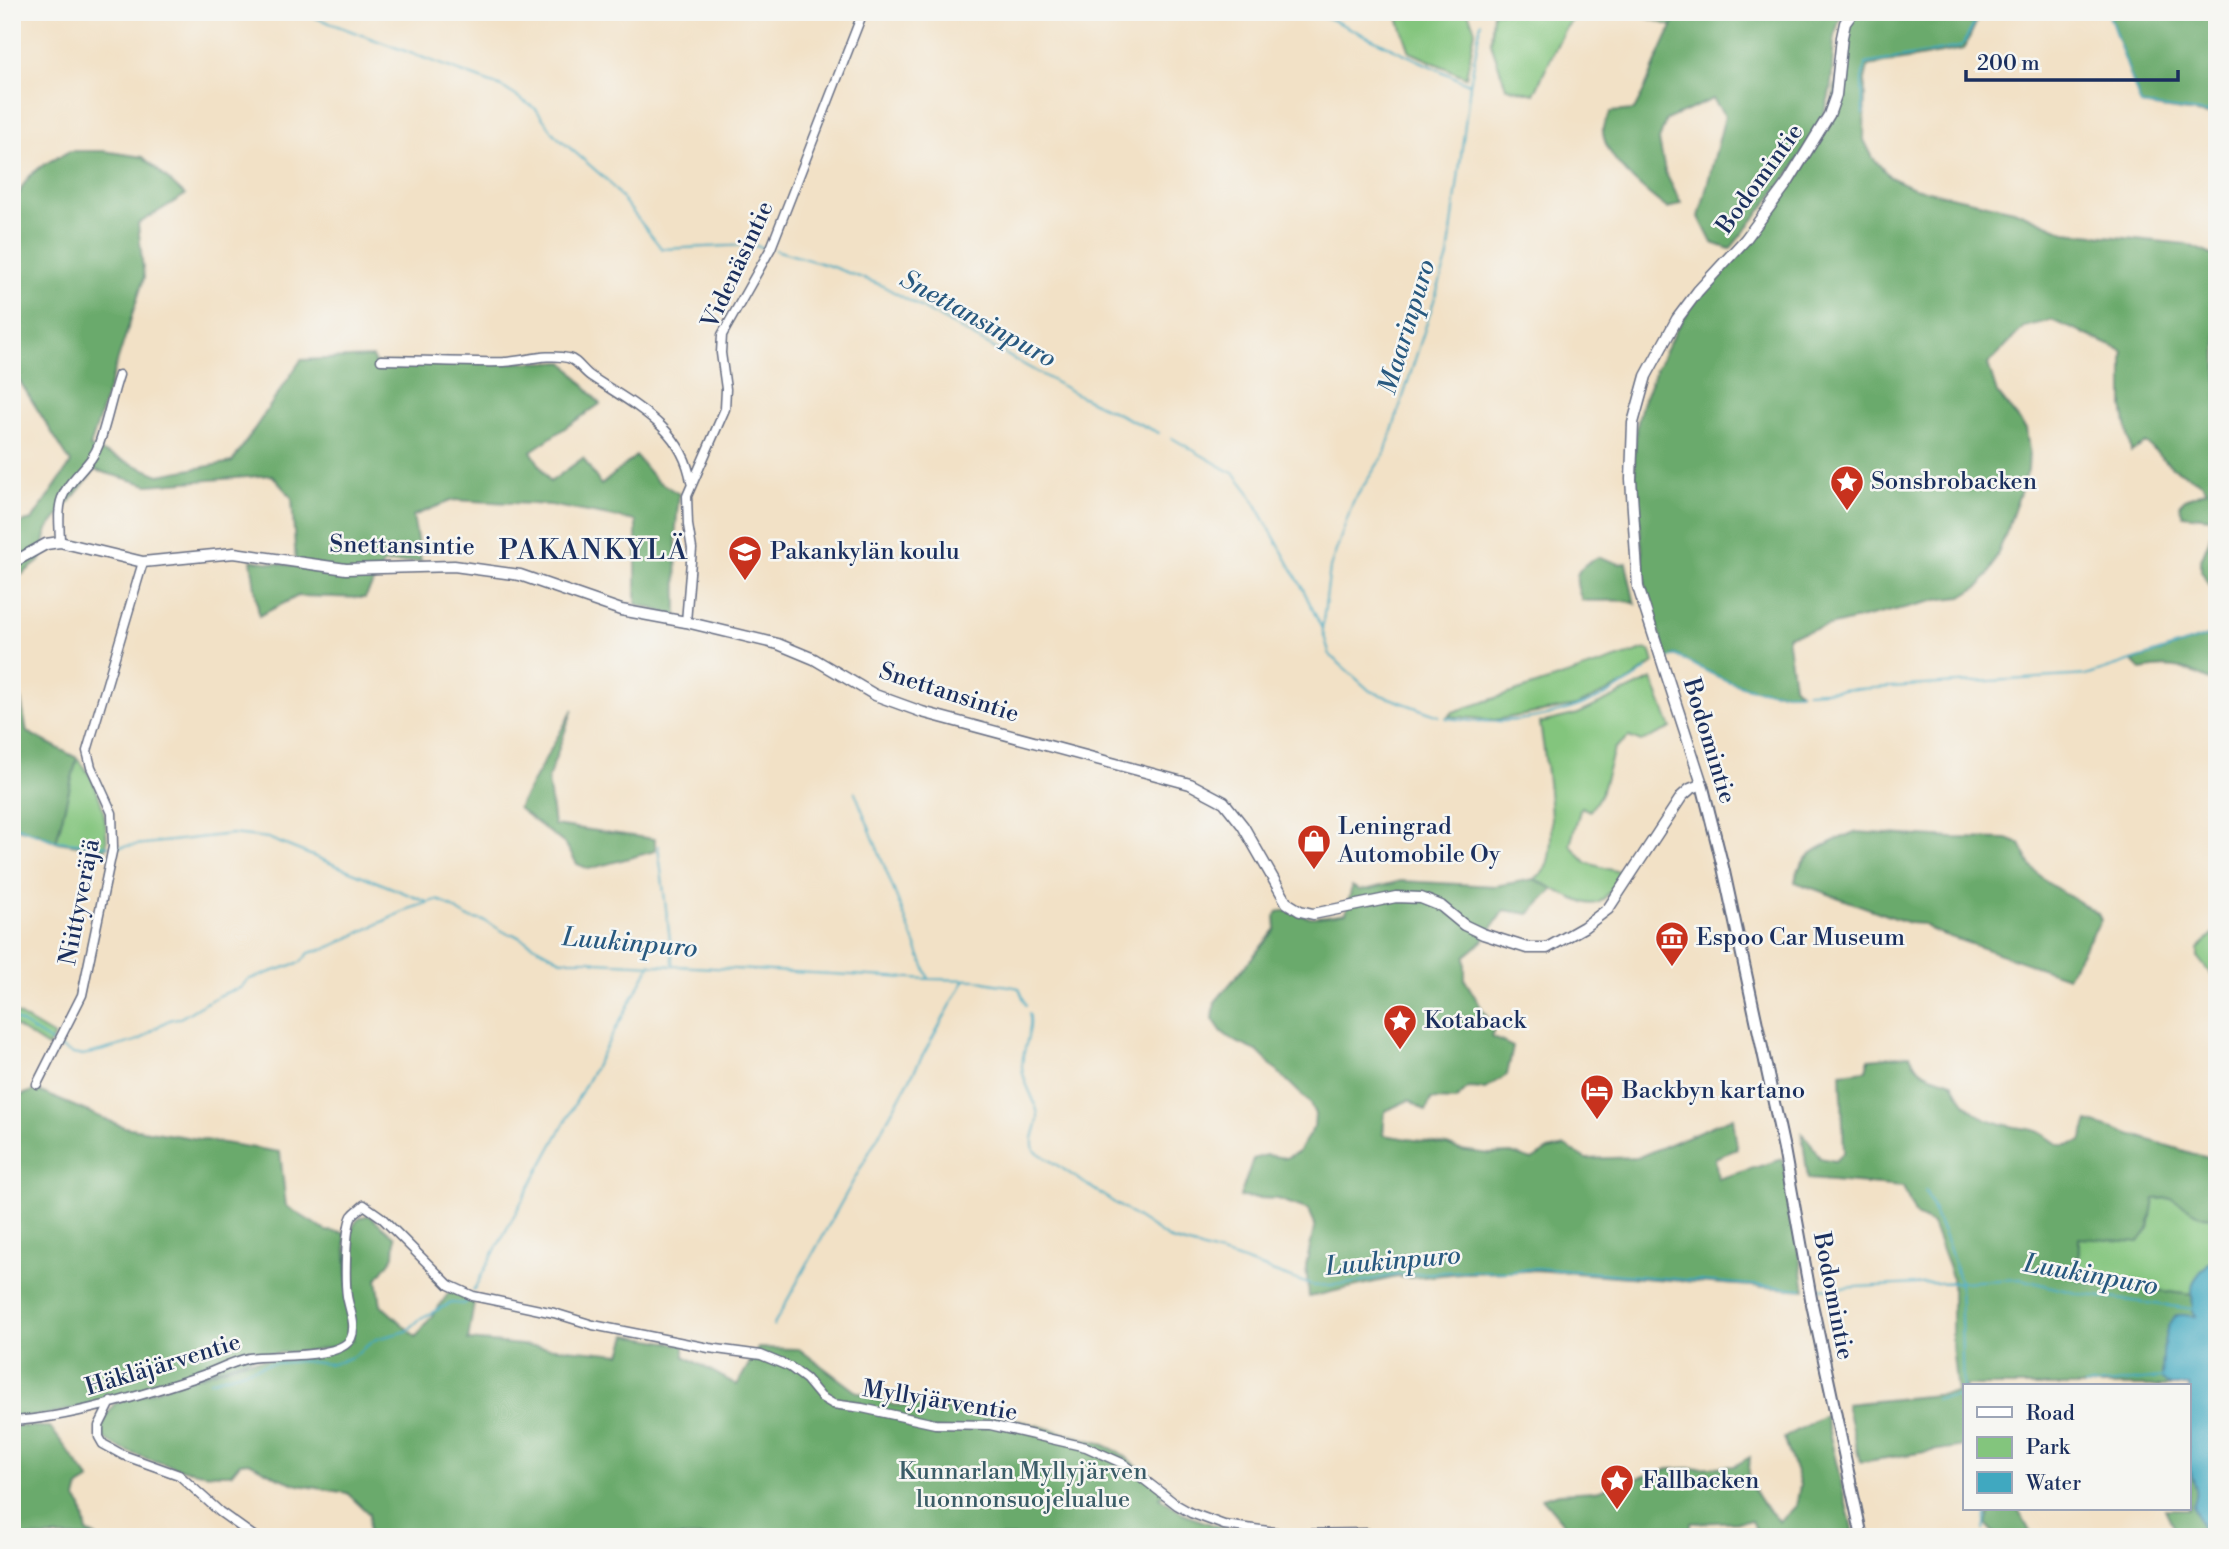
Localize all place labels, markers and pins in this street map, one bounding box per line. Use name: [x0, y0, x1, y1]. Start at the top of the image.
place icon: Sonsbrobacken: [1828, 463, 1866, 512]
place label: Sonsbrobacken: [1871, 467, 2037, 497]
school or university icon: Pakankylän koulu: [726, 533, 764, 582]
place label: Pakankylän koulu: [770, 537, 960, 567]
place label: Leningrad Automobile Oy: [1337, 812, 1501, 870]
shop icon: Leningrad Automobile Oy: [1295, 822, 1333, 871]
museum icon: Espoo Car Museum: [1653, 919, 1691, 968]
place label: Espoo Car Museum: [1696, 923, 1905, 953]
place icon: Kotaback: [1381, 1002, 1419, 1051]
place label: Kotaback: [1424, 1006, 1528, 1036]
hotel icon: Backbyn kartano: [1578, 1072, 1616, 1121]
place label: Backbyn kartano: [1621, 1076, 1805, 1106]
place icon: Fallbacken: [1598, 1462, 1636, 1511]
place label: Fallbacken: [1642, 1466, 1759, 1496]

